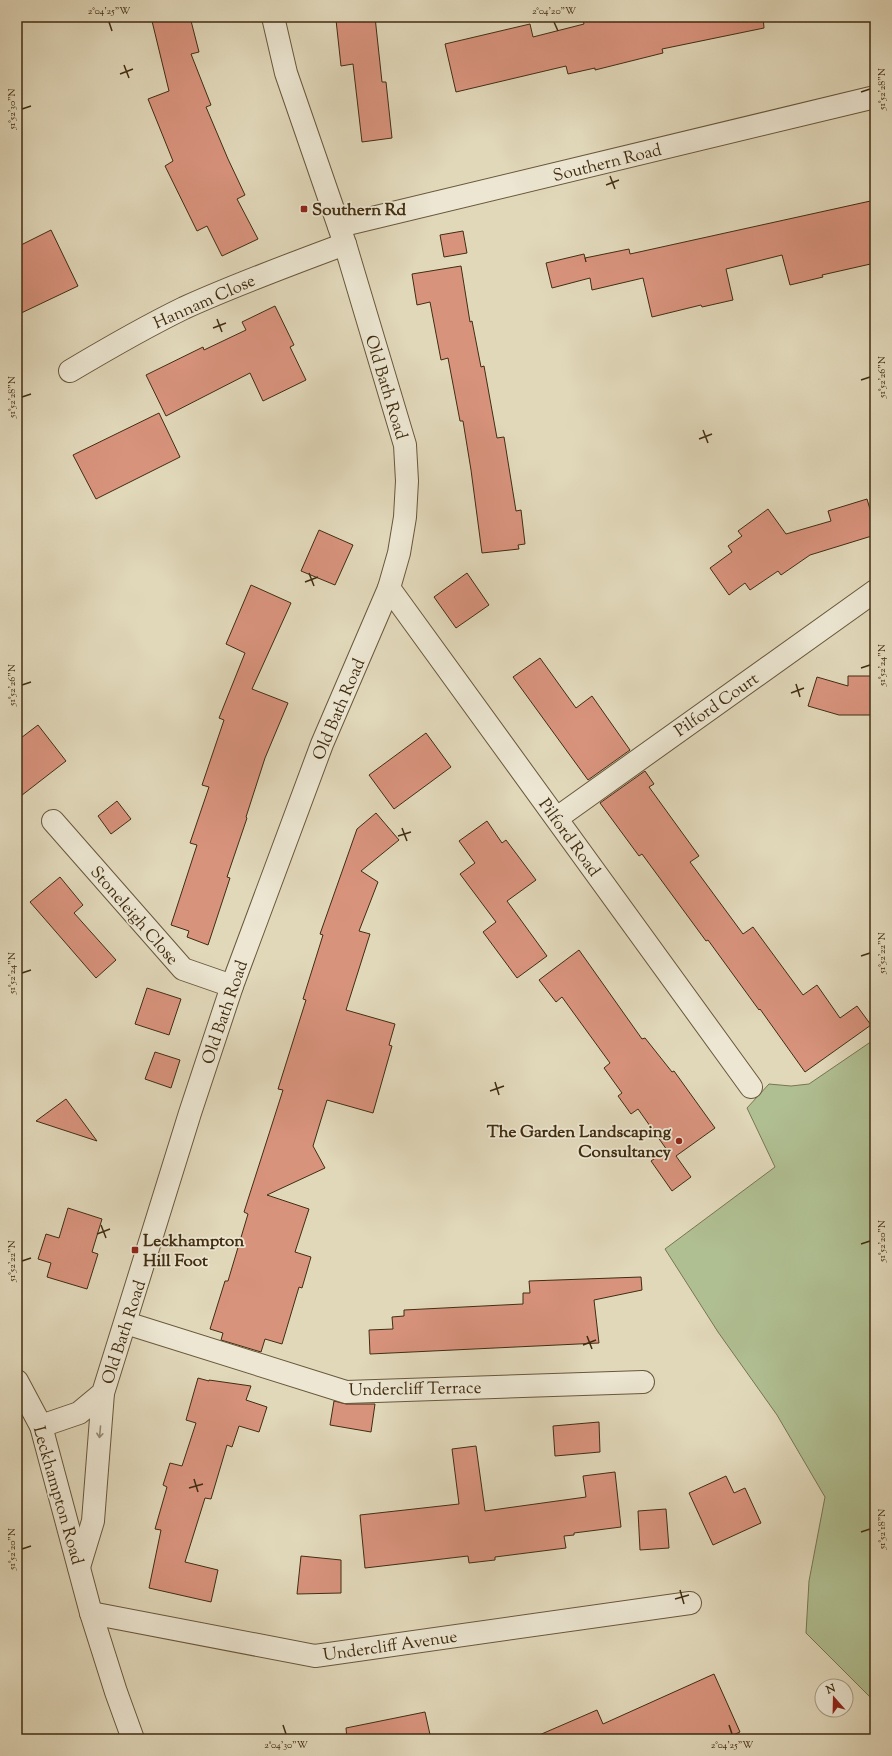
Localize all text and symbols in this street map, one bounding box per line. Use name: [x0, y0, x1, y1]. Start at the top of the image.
text: 2°04'25"W: [88, 4, 130, 19]
text: 2°04'20"W: [532, 4, 576, 19]
text: 51°52'28"N: [875, 68, 890, 111]
text: 51°52'30"N: [5, 88, 20, 131]
street label: Southern Road: [551, 139, 665, 189]
place label: Southern Rd: [312, 199, 407, 223]
marker: Southern Rd: [299, 204, 309, 214]
street label: Hannam Close: [150, 270, 260, 336]
street label: Old Bath Road: [358, 332, 413, 443]
text: 51°52'26"N: [875, 356, 890, 399]
text: 51°52'28"N: [5, 376, 20, 419]
text: 51°52'24"N: [875, 644, 890, 687]
street label: Old Bath Road: [308, 655, 372, 764]
text: 51°52'26"N: [5, 664, 20, 707]
street label: Pilford Court: [670, 668, 764, 744]
street label: Pilford Road: [532, 794, 605, 883]
street label: Stoneleigh Close: [84, 862, 183, 971]
text: 51°52'22"N: [875, 932, 890, 975]
text: 51°52'24"N: [5, 952, 20, 995]
street label: Old Bath Road: [197, 957, 255, 1068]
place label: The Garden Landscaping Consultancy: [487, 1121, 672, 1165]
marker: The Garden Landscaping Consultancy: [674, 1136, 684, 1146]
text: 51°52'20"N: [875, 1220, 890, 1263]
place label: Leckhampton Hill Foot: [143, 1230, 245, 1274]
text: 51°52'22"N: [5, 1240, 20, 1283]
marker: Leckhampton Hill Foot: [130, 1245, 140, 1255]
street label: Old Bath Road: [97, 1277, 153, 1388]
street label: Undercliff Terrace: [348, 1377, 482, 1403]
street label: Leckhampton Road: [26, 1423, 88, 1568]
one-way arrow: [97, 1425, 104, 1438]
text: 51°52'18"N: [875, 1509, 890, 1550]
text: 51°52'20"N: [5, 1528, 20, 1571]
street label: Undercliff Avenue: [322, 1626, 459, 1668]
north arrow: [814, 1678, 854, 1718]
text: N: [823, 1680, 838, 1699]
text: 2°04'30"W: [264, 1738, 308, 1753]
text: 2°04'25"W: [711, 1738, 753, 1753]

